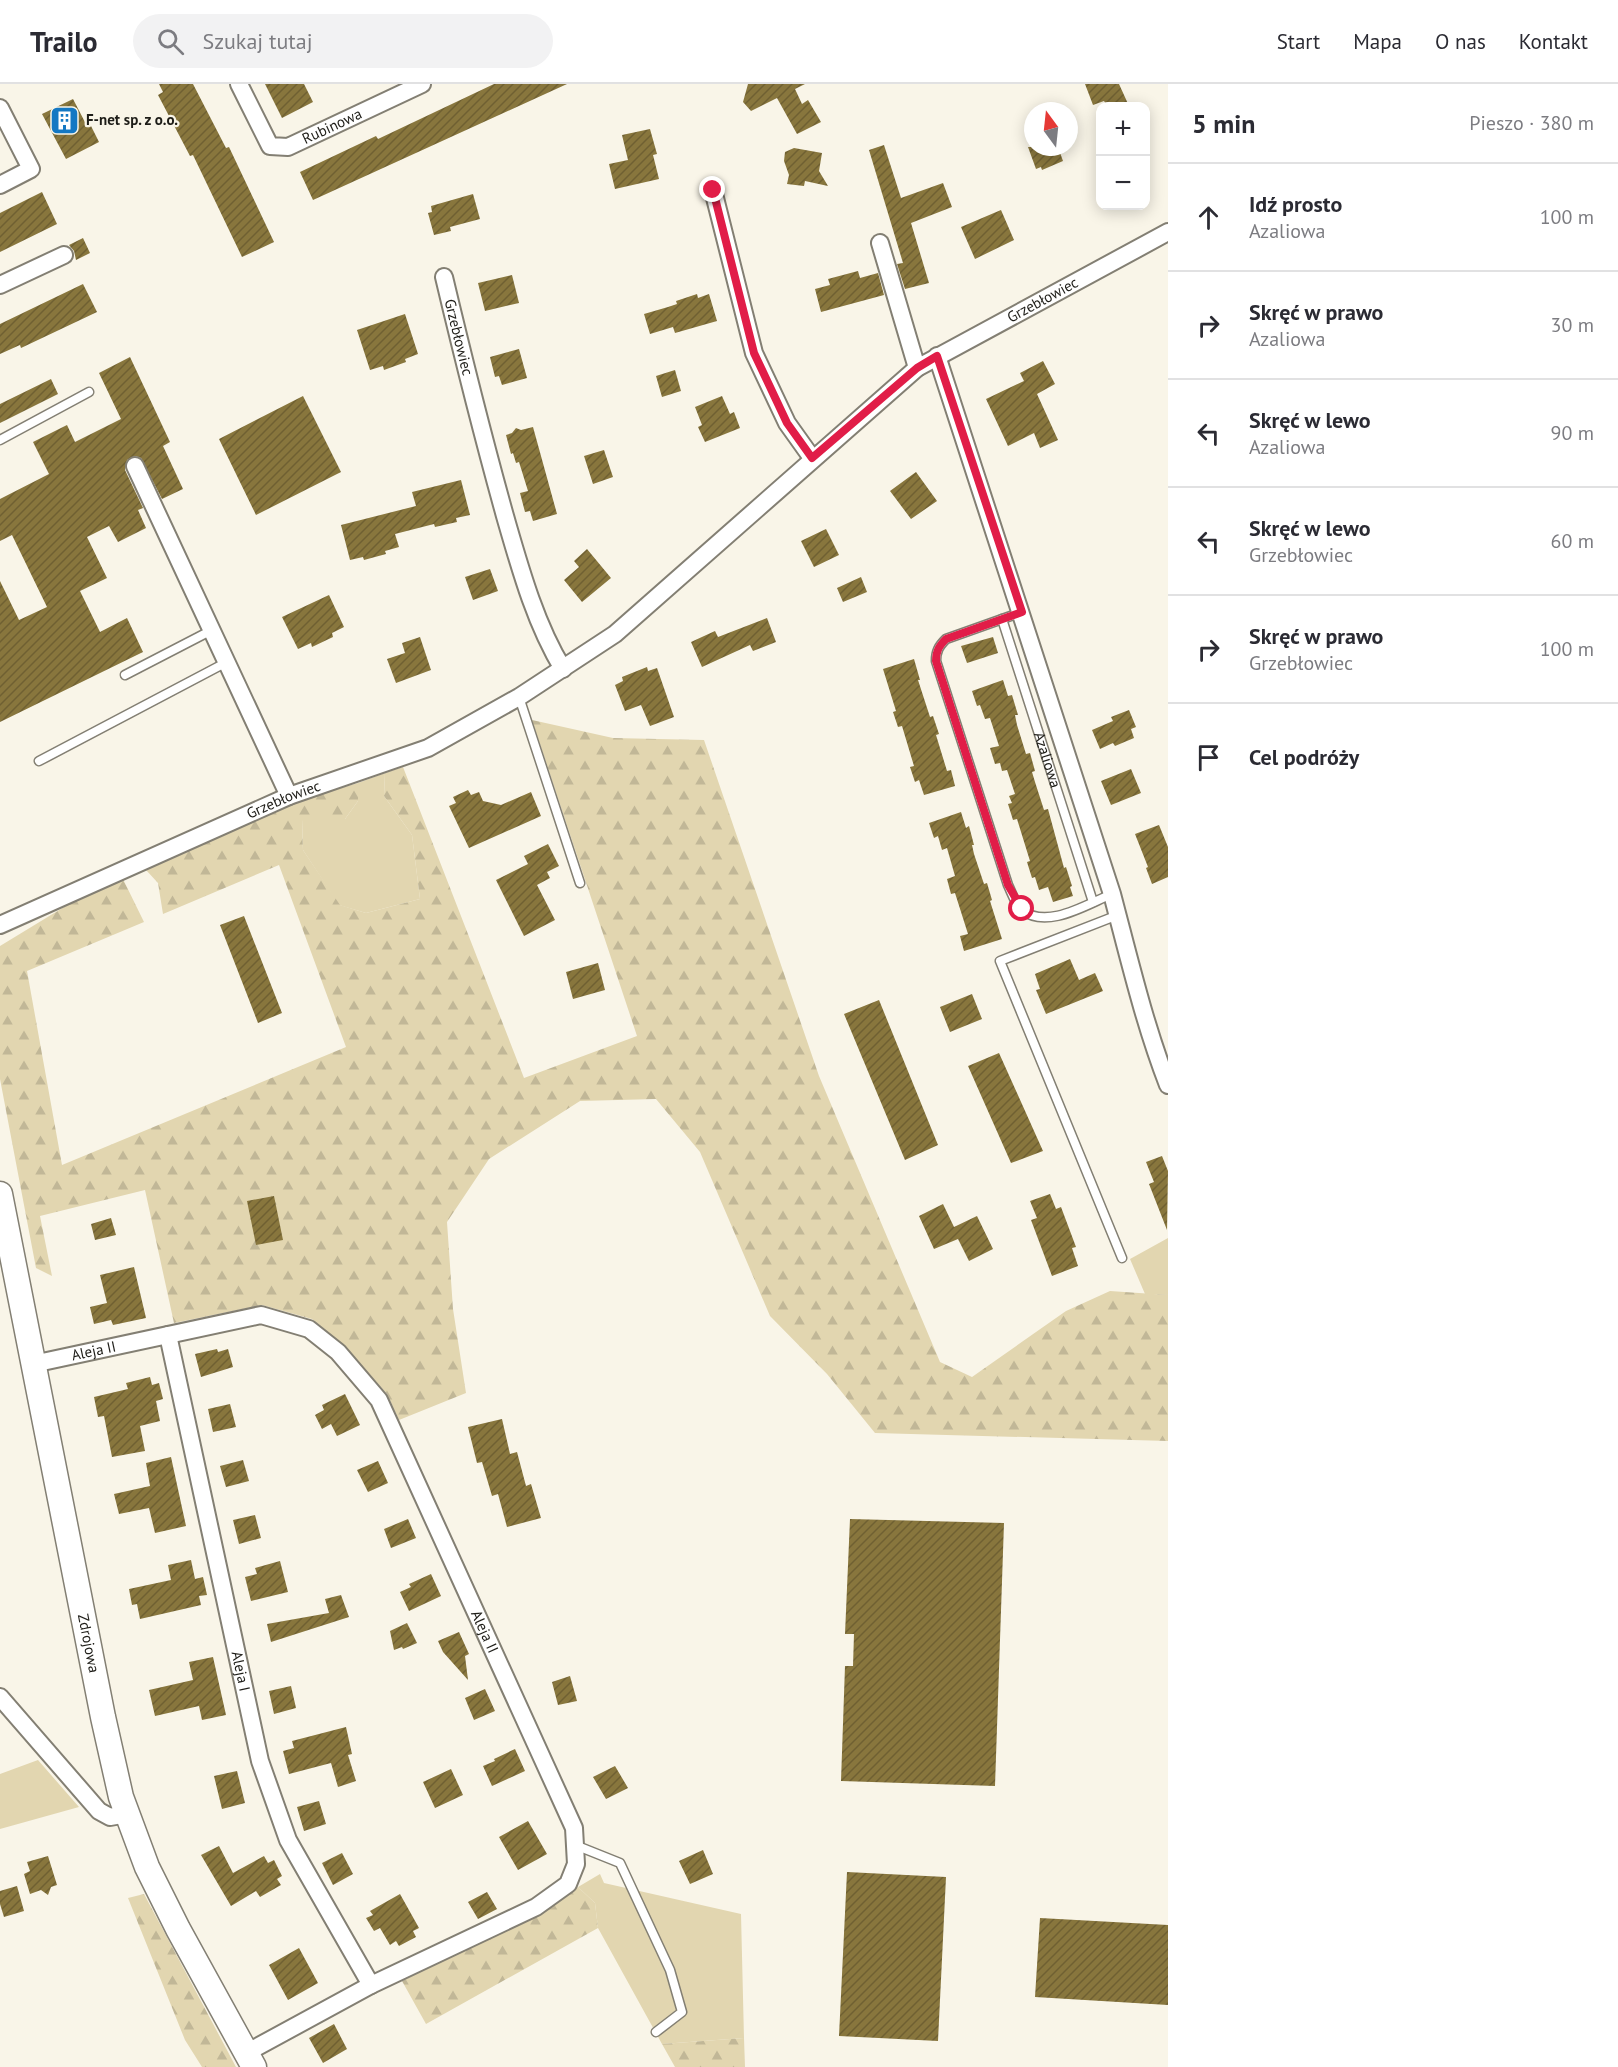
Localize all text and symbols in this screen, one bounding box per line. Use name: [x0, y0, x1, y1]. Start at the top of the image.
search box: [133, 14, 553, 68]
text: Trailo: [30, 23, 97, 60]
icon: search: [154, 25, 187, 58]
text: Szukaj tutaj: [202, 27, 313, 55]
text: Start: [1277, 28, 1320, 55]
text: Mapa: [1353, 28, 1402, 55]
text: O nas: [1435, 28, 1486, 55]
text: Kontakt: [1519, 28, 1588, 55]
north arrow: [1024, 102, 1078, 156]
map controls: [1096, 102, 1150, 210]
button: +: [1096, 102, 1150, 156]
building icon: F-net sp. z o.o.: [49, 104, 81, 136]
street label: Rubinowa: [299, 104, 365, 148]
text: 5 min: [1192, 107, 1255, 140]
place label: F-net sp. z o.o.: [86, 110, 178, 129]
text: Pieszo · 380 m: [1469, 110, 1594, 136]
button: −: [1096, 156, 1150, 210]
route end: [699, 176, 725, 202]
text: Idź prosto: [1249, 190, 1342, 218]
icon: ahead: [1192, 201, 1225, 234]
text: 100 m: [1540, 204, 1594, 230]
text: Azaliowa: [1249, 218, 1325, 244]
street label: Grzebłowiec: [1004, 272, 1081, 326]
street label: Grzebłowiec: [441, 297, 478, 378]
text: Skręć w prawo: [1249, 298, 1383, 326]
icon: right: [1192, 309, 1225, 342]
text: 30 m: [1551, 312, 1594, 338]
text: Azaliowa: [1249, 326, 1325, 352]
text: Skręć w lewo: [1249, 406, 1370, 434]
icon: left: [1192, 417, 1225, 450]
text: 90 m: [1551, 420, 1594, 446]
text: Azaliowa: [1249, 434, 1325, 460]
text: Skręć w lewo: [1249, 514, 1370, 542]
icon: left: [1192, 525, 1225, 558]
text: 60 m: [1551, 528, 1594, 554]
text: Grzebłowiec: [1249, 542, 1353, 568]
text: Skręć w prawo: [1249, 622, 1383, 650]
icon: right: [1192, 633, 1225, 666]
text: 100 m: [1540, 636, 1594, 662]
text: Grzebłowiec: [1249, 650, 1353, 676]
street label: Azaliowa: [1030, 730, 1066, 790]
icon: arrive: [1192, 741, 1225, 774]
text: Cel podróży: [1249, 743, 1359, 771]
street label: Grzebłowiec: [243, 776, 323, 823]
route start: [1008, 895, 1034, 921]
street label: Aleja II: [70, 1336, 118, 1365]
street label: Aleja II: [467, 1607, 503, 1656]
street label: Zdrojowa: [74, 1612, 104, 1674]
street label: Aleja I: [228, 1649, 255, 1693]

